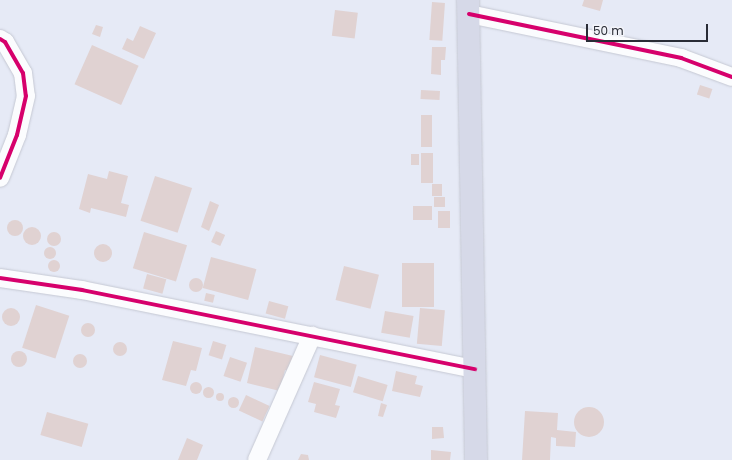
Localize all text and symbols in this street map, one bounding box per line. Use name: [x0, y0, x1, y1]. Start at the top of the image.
scale bar: [588, 16, 710, 42]
text: 50 m: [593, 22, 624, 39]

